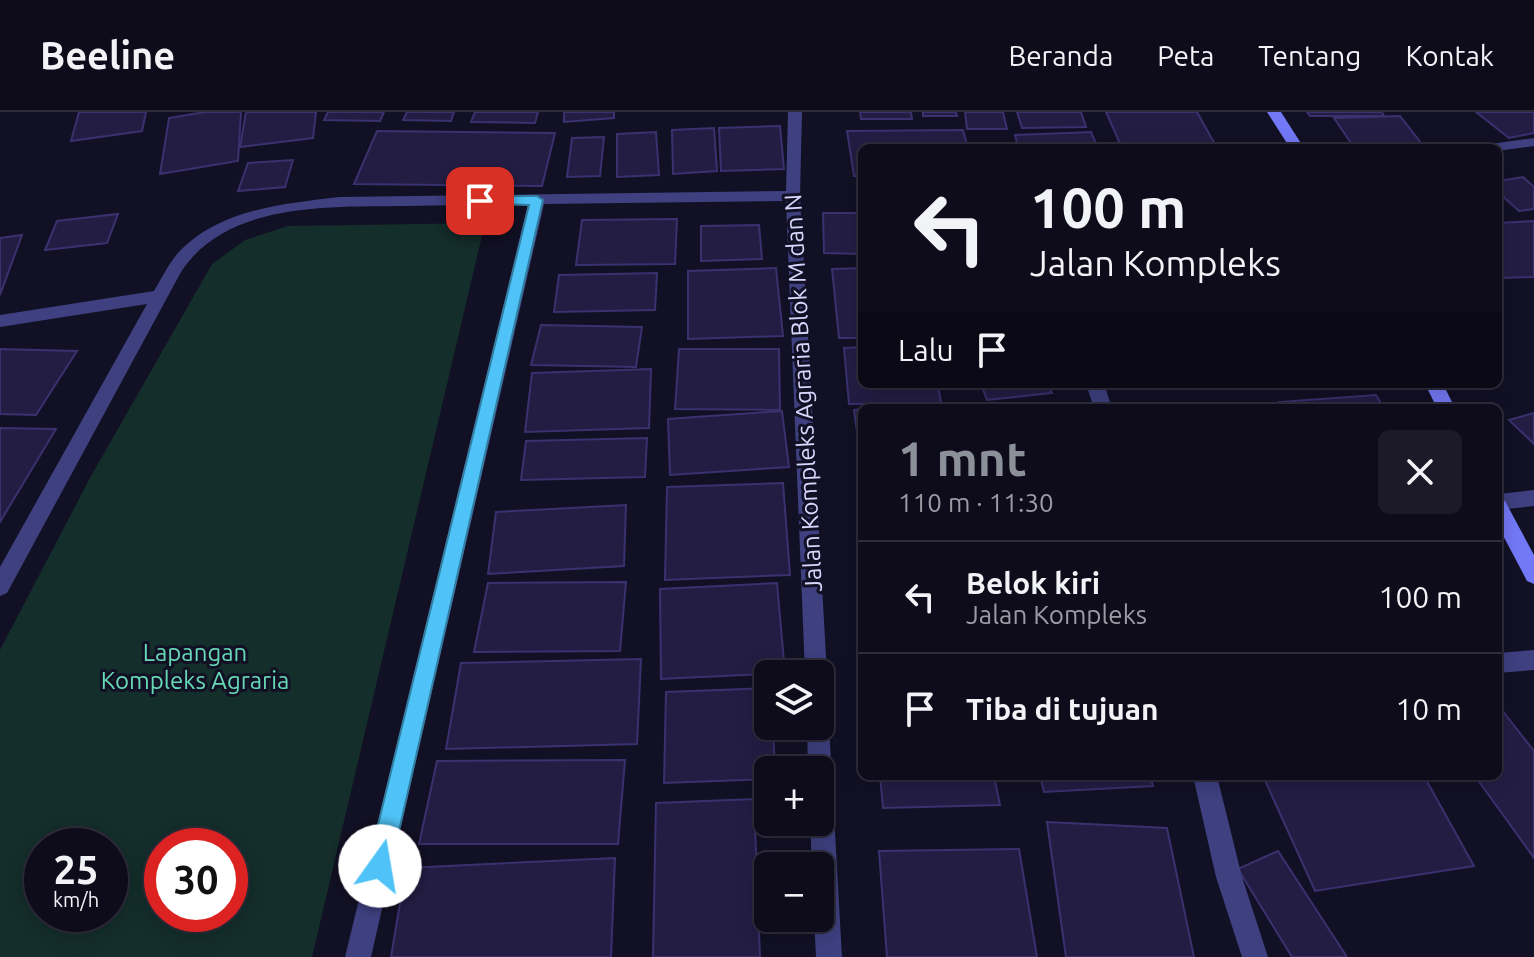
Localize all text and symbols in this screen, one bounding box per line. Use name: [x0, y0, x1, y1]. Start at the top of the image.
text: Beeline: [40, 34, 175, 76]
text: Beranda: [1008, 40, 1113, 71]
text: Peta: [1157, 40, 1214, 71]
text: Tentang: [1258, 40, 1361, 71]
text: Kontak: [1405, 40, 1494, 71]
pin: [446, 167, 514, 235]
icon: left: [898, 176, 1002, 280]
text: 100 m: [1030, 176, 1186, 239]
icon: arrive: [458, 179, 502, 223]
street label: Jalan Kompleks Agraria Blok M dan N: [779, 193, 827, 593]
text: Jalan Kompleks: [1030, 242, 1281, 283]
icon: arrive: [970, 328, 1014, 372]
text: Lalu: [898, 333, 954, 367]
button: close: [1378, 430, 1462, 514]
text: 1 mnt: [898, 431, 1027, 485]
text: 110 m · 11:30: [898, 488, 1054, 517]
text: Belok kiri: [966, 566, 1100, 600]
icon: left: [898, 575, 942, 619]
text: 100 m: [1378, 580, 1462, 614]
text: Jalan Kompleks: [966, 600, 1147, 629]
park label: Lapangan Kompleks Agraria: [101, 639, 289, 694]
map controls: [754, 660, 834, 932]
button: layers: [754, 660, 834, 740]
icon: arrive: [898, 687, 942, 731]
text: Tiba di tujuan: [966, 692, 1159, 726]
text: 10 m: [1395, 692, 1462, 726]
button: +: [754, 756, 834, 836]
position arrow: [338, 824, 422, 908]
speed limit sign: 30: [144, 828, 248, 932]
text: 25: [53, 847, 99, 892]
button: −: [754, 852, 834, 932]
text: km/h: [53, 888, 99, 911]

